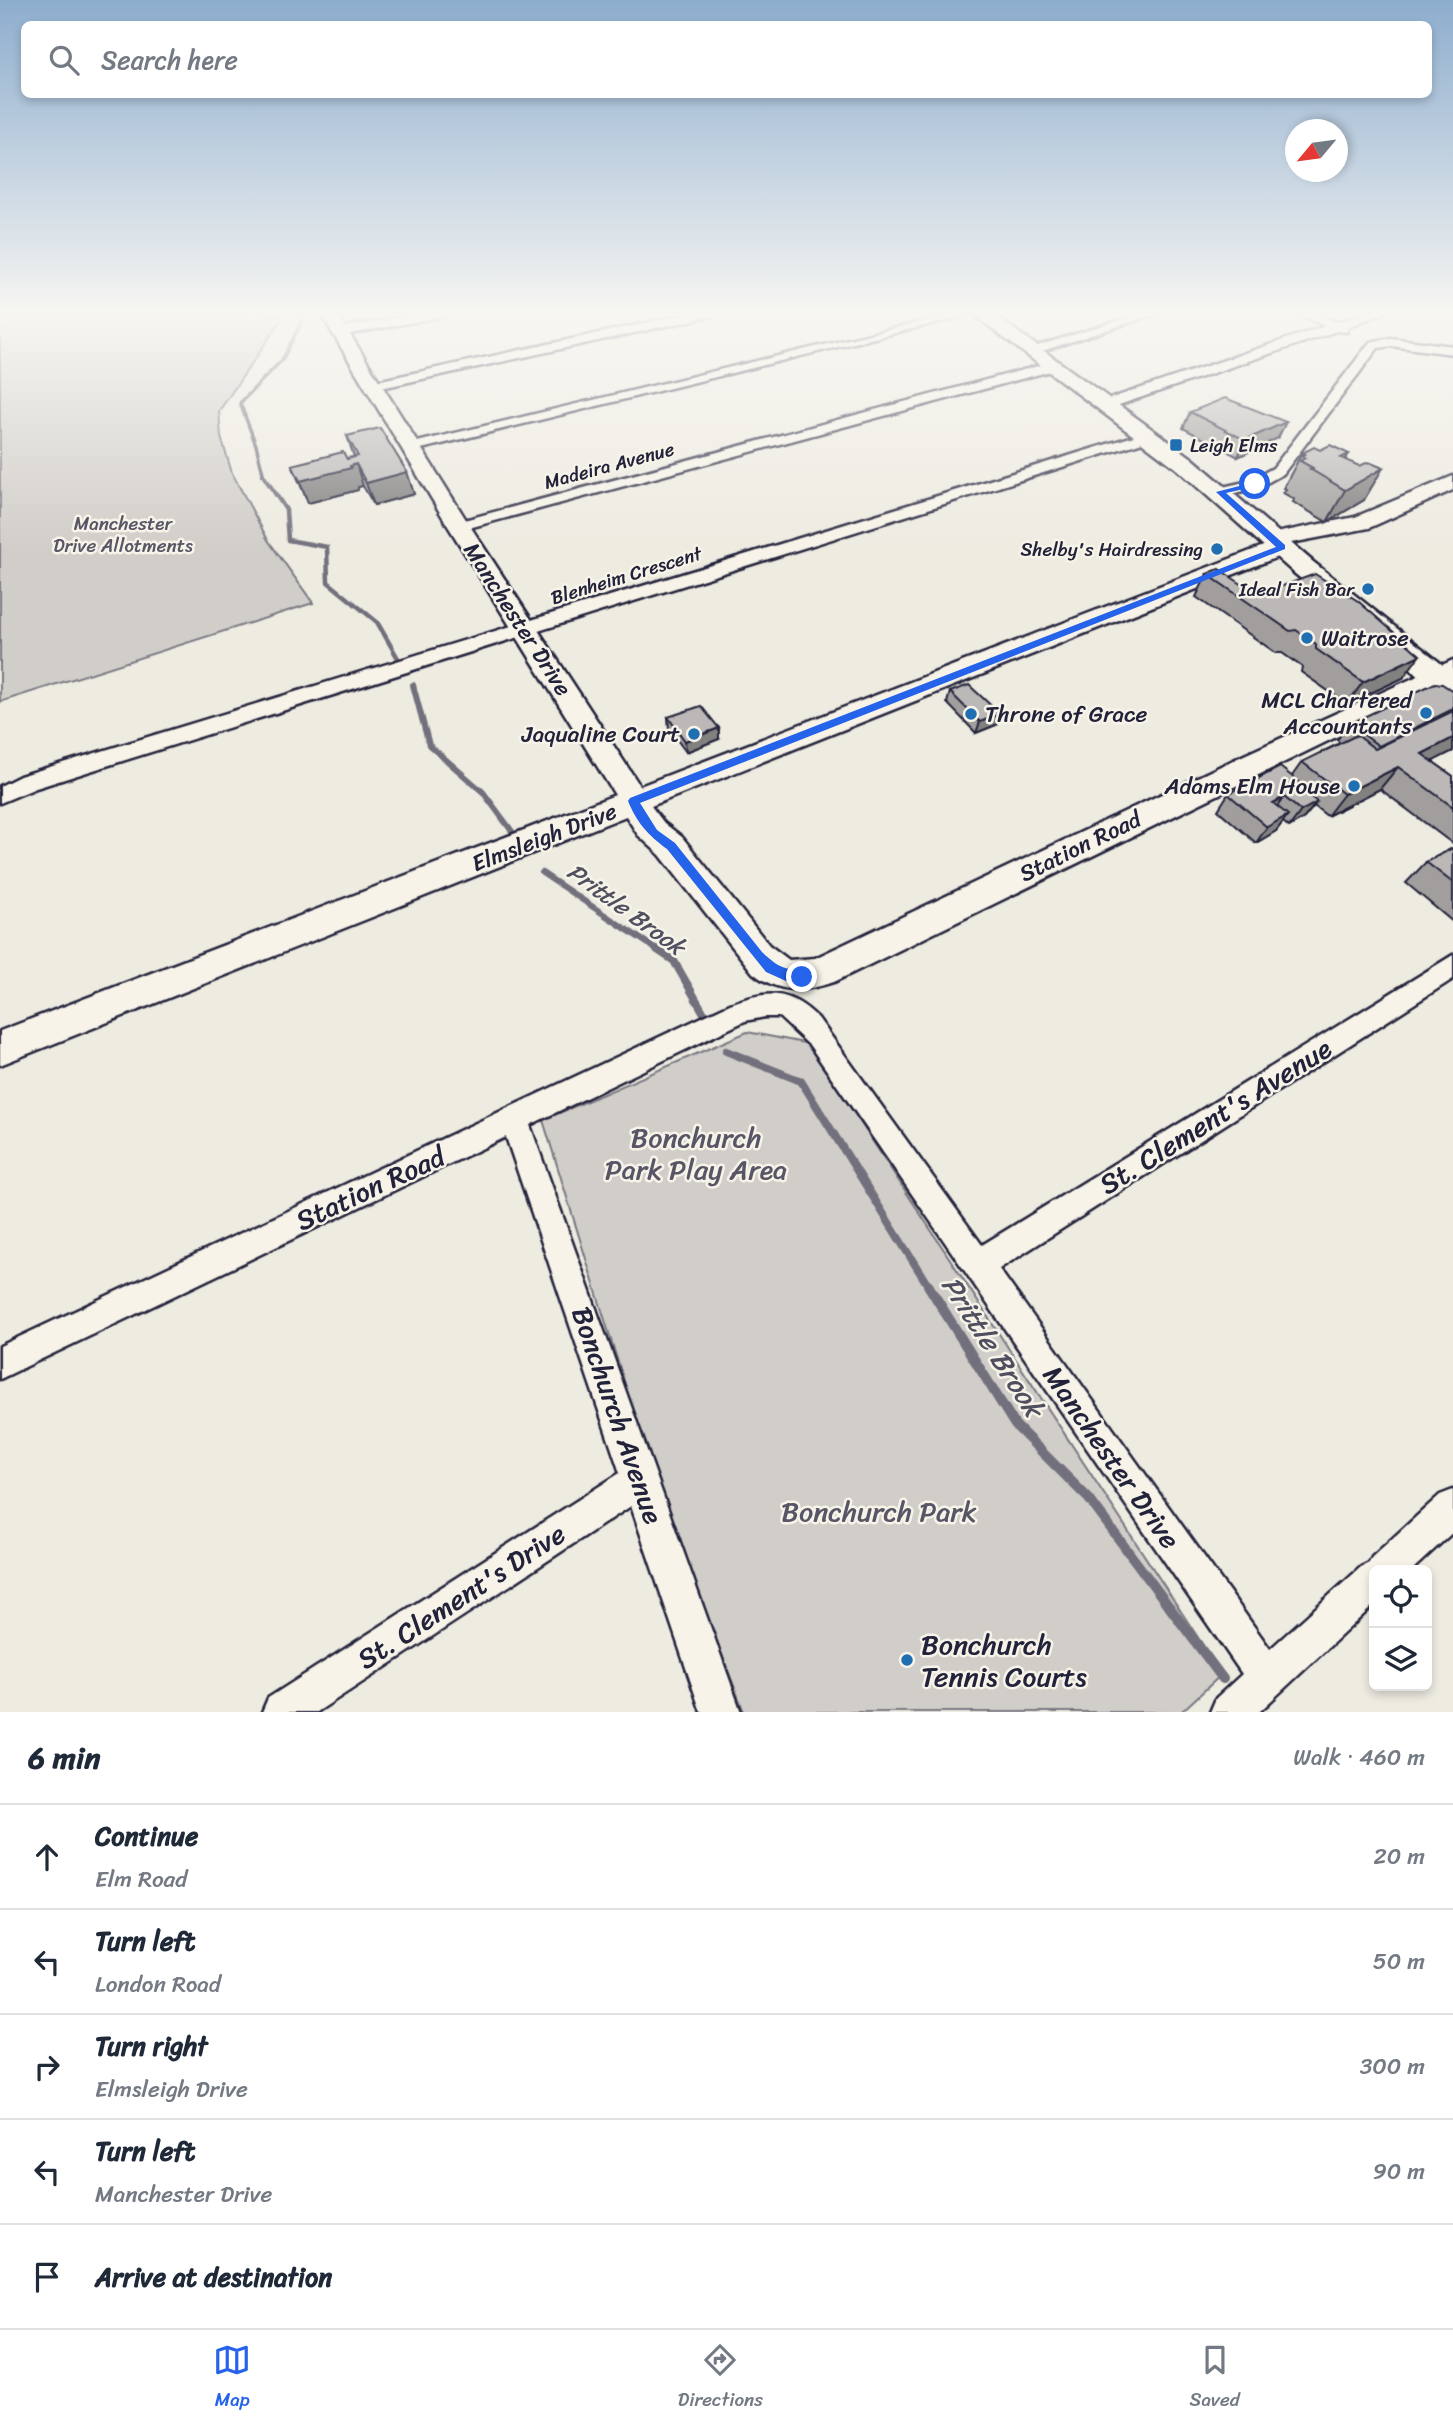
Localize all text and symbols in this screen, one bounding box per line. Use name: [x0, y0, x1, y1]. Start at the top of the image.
search box: [21, 21, 1432, 98]
text: Search here: [101, 37, 238, 83]
icon: search: [45, 41, 83, 79]
north arrow: [1285, 119, 1348, 182]
place label: Leigh Elms: [1190, 429, 1278, 462]
street label: Madeira Avenue: [540, 432, 678, 499]
marker: Leigh Elms: [1168, 437, 1184, 453]
route start: [1239, 468, 1270, 499]
park label: Manchester Drive Allotments: [53, 507, 193, 562]
place label: Shelby's Hairdressing: [1021, 533, 1203, 566]
street label: Manchester Drive: [452, 534, 583, 705]
street label: Blenheim Crescent: [547, 536, 707, 614]
marker: Shelby's Hairdressing: [1209, 541, 1225, 557]
place label: Ideal Fish Bar: [1238, 573, 1355, 606]
marker: Ideal Fish Bar: [1360, 581, 1376, 597]
place label: Waitrose: [1321, 618, 1409, 659]
marker: Waitrose: [1299, 630, 1315, 646]
place label: MCL Chartered Accountants: [1261, 680, 1414, 747]
place label: Throne of Grace: [985, 694, 1148, 735]
marker: MCL Chartered Accountants: [1418, 705, 1434, 721]
marker: Throne of Grace: [963, 706, 979, 722]
place label: Jaqualine Court: [521, 714, 680, 755]
marker: Jaqualine Court: [686, 726, 702, 742]
place label: Adams Elm House: [1163, 766, 1340, 807]
marker: Adams Elm House: [1346, 778, 1362, 794]
street label: Elmsleigh Drive: [465, 791, 623, 884]
street label: Station Road: [1012, 798, 1150, 894]
water label: Prittle Brook: [558, 851, 697, 968]
route end: [786, 961, 817, 992]
street label: St. Clement's Avenue: [1089, 1025, 1342, 1208]
park label: Bonchurch Park Play Area: [605, 1113, 787, 1194]
street label: Station Road: [287, 1131, 455, 1245]
water label: Prittle Brook: [928, 1265, 1059, 1430]
street label: Bonchurch Avenue: [557, 1300, 678, 1531]
street label: Manchester Drive: [1030, 1355, 1194, 1560]
park label: Bonchurch Park: [781, 1487, 977, 1536]
street label: St. Clement's Drive: [347, 1510, 576, 1683]
map controls: [1369, 1565, 1432, 1691]
button: locate: [1369, 1565, 1432, 1628]
place label: Bonchurch Tennis Courts: [921, 1620, 1087, 1701]
button: layers: [1369, 1628, 1432, 1691]
marker: Bonchurch Tennis Courts: [899, 1652, 915, 1668]
text: 6 min: [28, 1731, 100, 1785]
text: Walk · 460 m: [1293, 1737, 1425, 1778]
text: Continue: [95, 1813, 198, 1859]
text: 20 m: [1374, 1836, 1425, 1877]
icon: ahead: [28, 1838, 66, 1876]
text: Elm Road: [95, 1859, 187, 1900]
text: Turn left: [95, 1918, 195, 1964]
text: 50 m: [1373, 1941, 1425, 1982]
icon: left: [28, 1943, 66, 1981]
text: London Road: [95, 1964, 221, 2005]
text: Turn right: [95, 2023, 208, 2069]
text: 300 m: [1360, 2046, 1425, 2087]
icon: right: [28, 2048, 66, 2086]
text: Elmsleigh Drive: [95, 2069, 248, 2110]
text: Turn left: [95, 2128, 195, 2174]
text: 90 m: [1373, 2151, 1425, 2192]
icon: left: [28, 2153, 66, 2191]
text: Manchester Drive: [95, 2174, 272, 2215]
text: Arrive at destination: [95, 2254, 332, 2300]
icon: arrive: [28, 2258, 66, 2296]
tab: Map: [213, 2341, 251, 2416]
tab: Directions: [678, 2341, 763, 2416]
tab: Saved: [1190, 2341, 1240, 2416]

